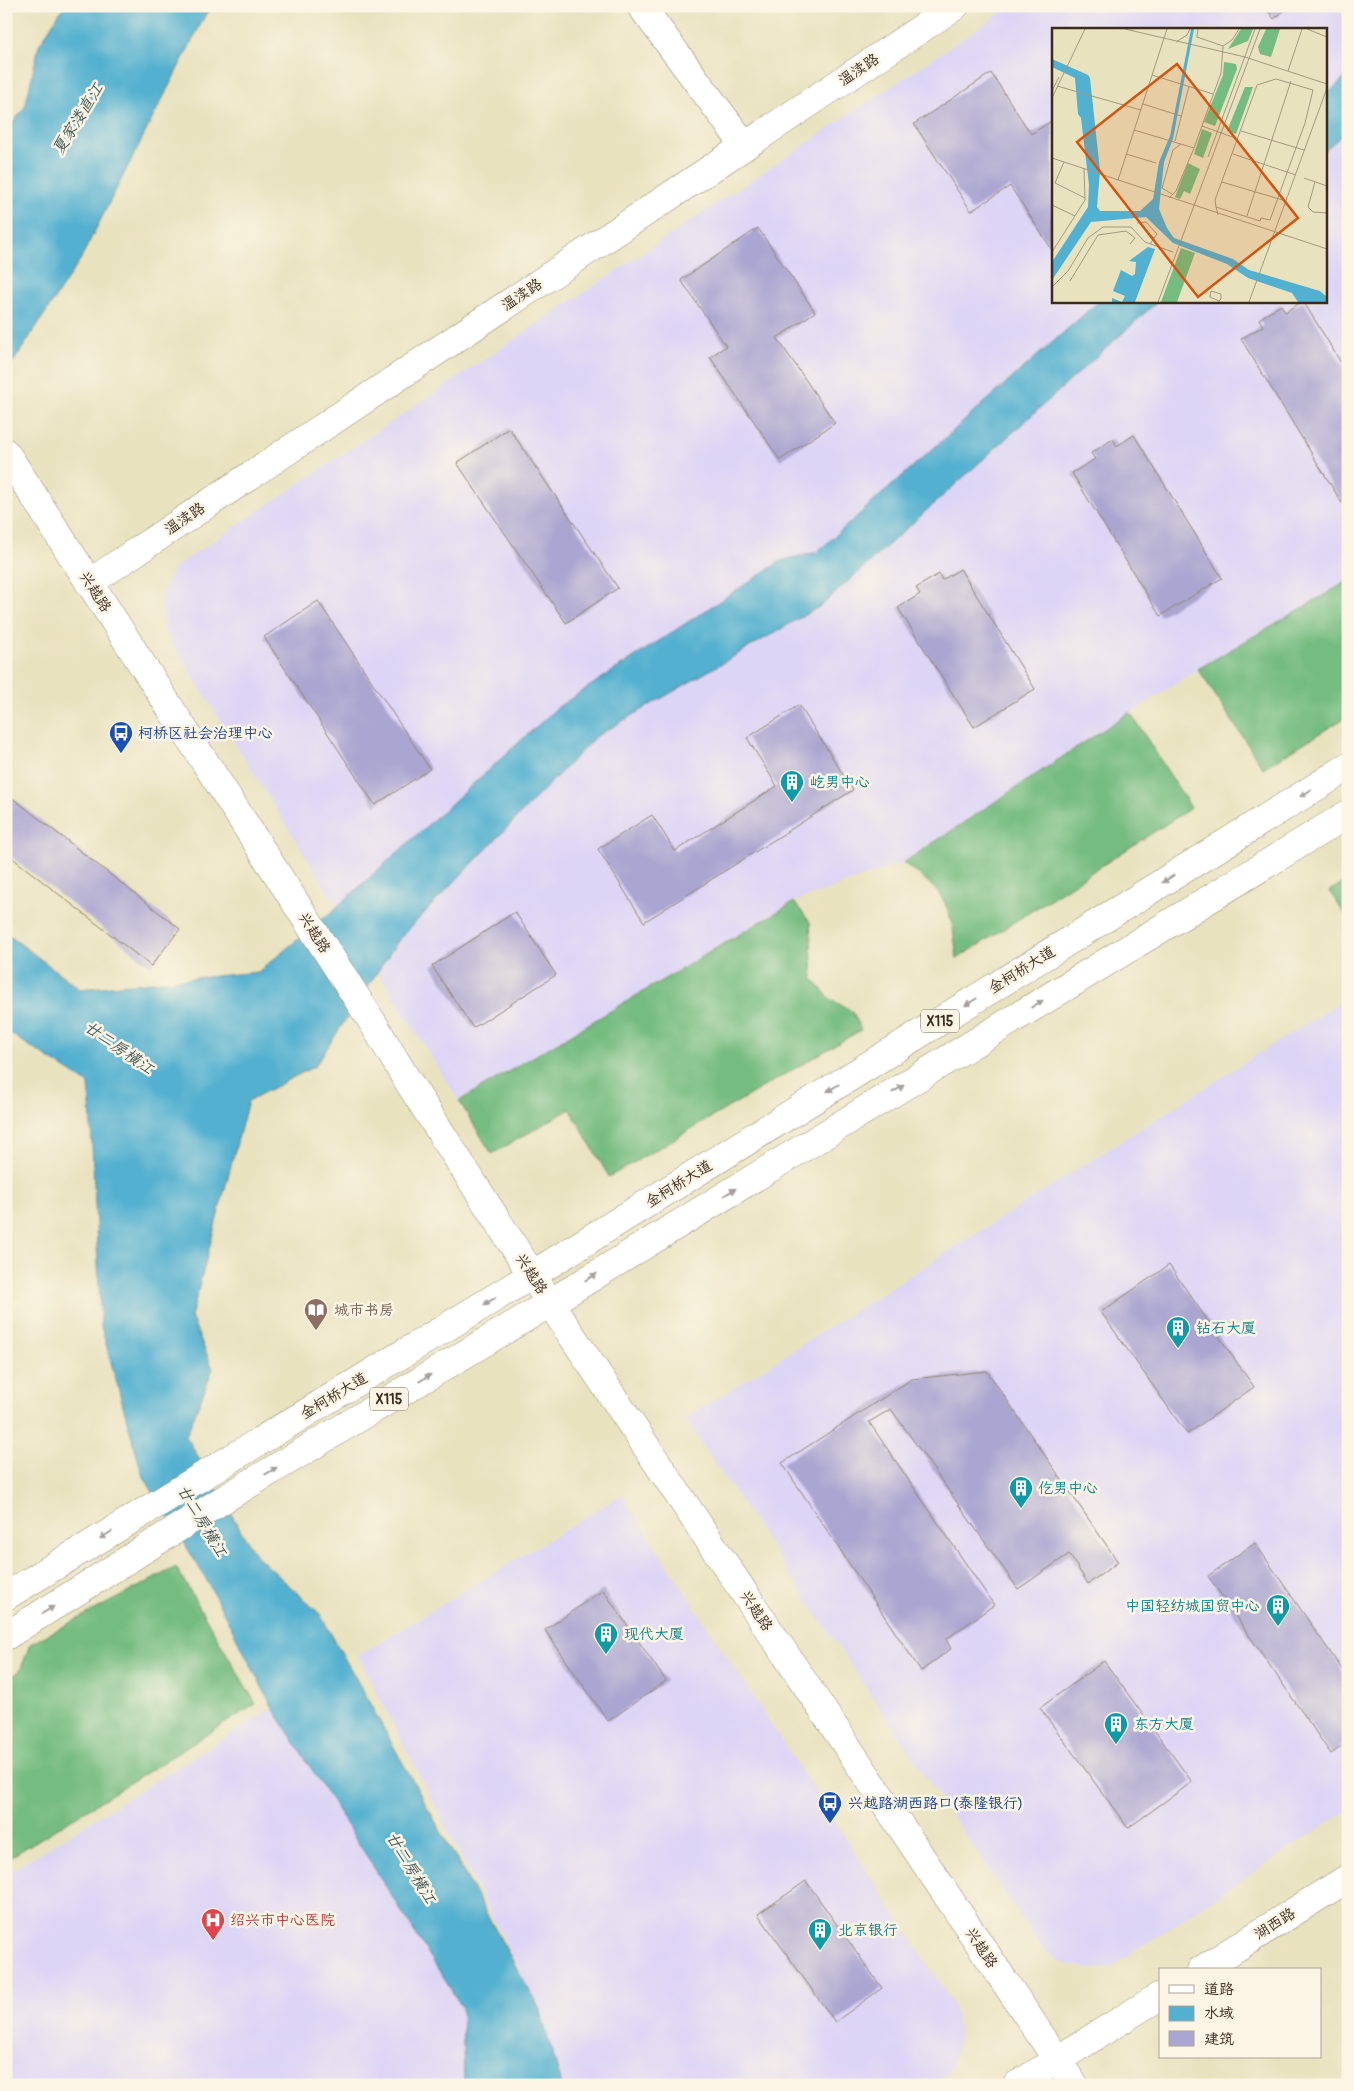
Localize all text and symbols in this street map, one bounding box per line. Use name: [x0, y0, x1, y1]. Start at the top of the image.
inset map: [1052, 28, 1326, 302]
street label: 温渎路: [835, 50, 883, 90]
water label: 夏家溇直江: [48, 79, 108, 158]
street label: 温渎路: [498, 275, 546, 315]
street label: 温渎路: [161, 499, 209, 539]
street label: 兴越路: [75, 568, 115, 616]
bus stop icon: 柯桥区社会治理中心: [108, 720, 134, 754]
place label: 柯桥区社会治理中心: [138, 724, 273, 743]
building icon: 屹男中心: [779, 769, 805, 803]
place label: 屹男中心: [810, 773, 870, 792]
one-way arrow: [1300, 788, 1313, 798]
one-way arrow: [1162, 874, 1175, 884]
street label: 兴越路: [294, 909, 334, 957]
street label: 金柯桥大道: [985, 942, 1059, 998]
one-way arrow: [965, 997, 978, 1006]
one-way arrow: [1030, 1000, 1043, 1009]
road number: X115: [921, 1009, 959, 1032]
water label: 廿二房横江: [80, 1017, 158, 1080]
one-way arrow: [827, 1083, 840, 1092]
one-way arrow: [892, 1085, 905, 1094]
street label: 金柯桥大道: [642, 1156, 716, 1212]
one-way arrow: [723, 1188, 736, 1197]
street label: 兴越路: [511, 1250, 551, 1298]
one-way arrow: [585, 1273, 598, 1282]
one-way arrow: [484, 1296, 497, 1305]
library icon: 城市书房: [303, 1297, 329, 1331]
place label: 城市书房: [334, 1301, 394, 1320]
building icon: 钻石大厦: [1165, 1315, 1191, 1349]
place label: 钻石大厦: [1196, 1319, 1256, 1338]
street label: 金柯桥大道: [297, 1369, 371, 1423]
one-way arrow: [419, 1373, 432, 1382]
road number: X115: [370, 1388, 408, 1410]
one-way arrow: [264, 1466, 277, 1475]
building icon: 仡男中心: [1008, 1475, 1034, 1509]
place label: 仡男中心: [1038, 1479, 1098, 1498]
water label: 廿二房横江: [173, 1482, 232, 1561]
one-way arrow: [99, 1530, 112, 1539]
street label: 兴越路: [736, 1587, 776, 1635]
building icon: 中国轻纺城国贸中心: [1265, 1593, 1291, 1627]
place label: 中国轻纺城国贸中心: [1125, 1597, 1260, 1616]
one-way arrow: [41, 1605, 54, 1615]
building icon: 现代大厦: [593, 1621, 619, 1655]
place label: 现代大厦: [624, 1625, 684, 1644]
building icon: 东方大厦: [1103, 1711, 1129, 1745]
place label: 东方大厦: [1134, 1715, 1194, 1734]
bus stop icon: 兴越路湖西路口(泰隆银行): [817, 1790, 843, 1824]
place label: 兴越路湖西路口(泰隆银行): [848, 1794, 1023, 1813]
water label: 廿二房横江: [382, 1829, 441, 1908]
street label: 湖西路: [1251, 1904, 1299, 1944]
hospital icon: 绍兴市中心医院: [200, 1907, 226, 1941]
place label: 绍兴市中心医院: [230, 1911, 335, 1930]
building icon: 北京银行: [807, 1917, 833, 1951]
place label: 北京银行: [838, 1921, 898, 1940]
street label: 兴越路: [961, 1924, 1001, 1972]
legend: [1159, 1968, 1322, 2058]
text: 道路: [1204, 1980, 1234, 1999]
text: 水域: [1204, 2004, 1234, 2023]
text: 建筑: [1204, 2030, 1234, 2049]

